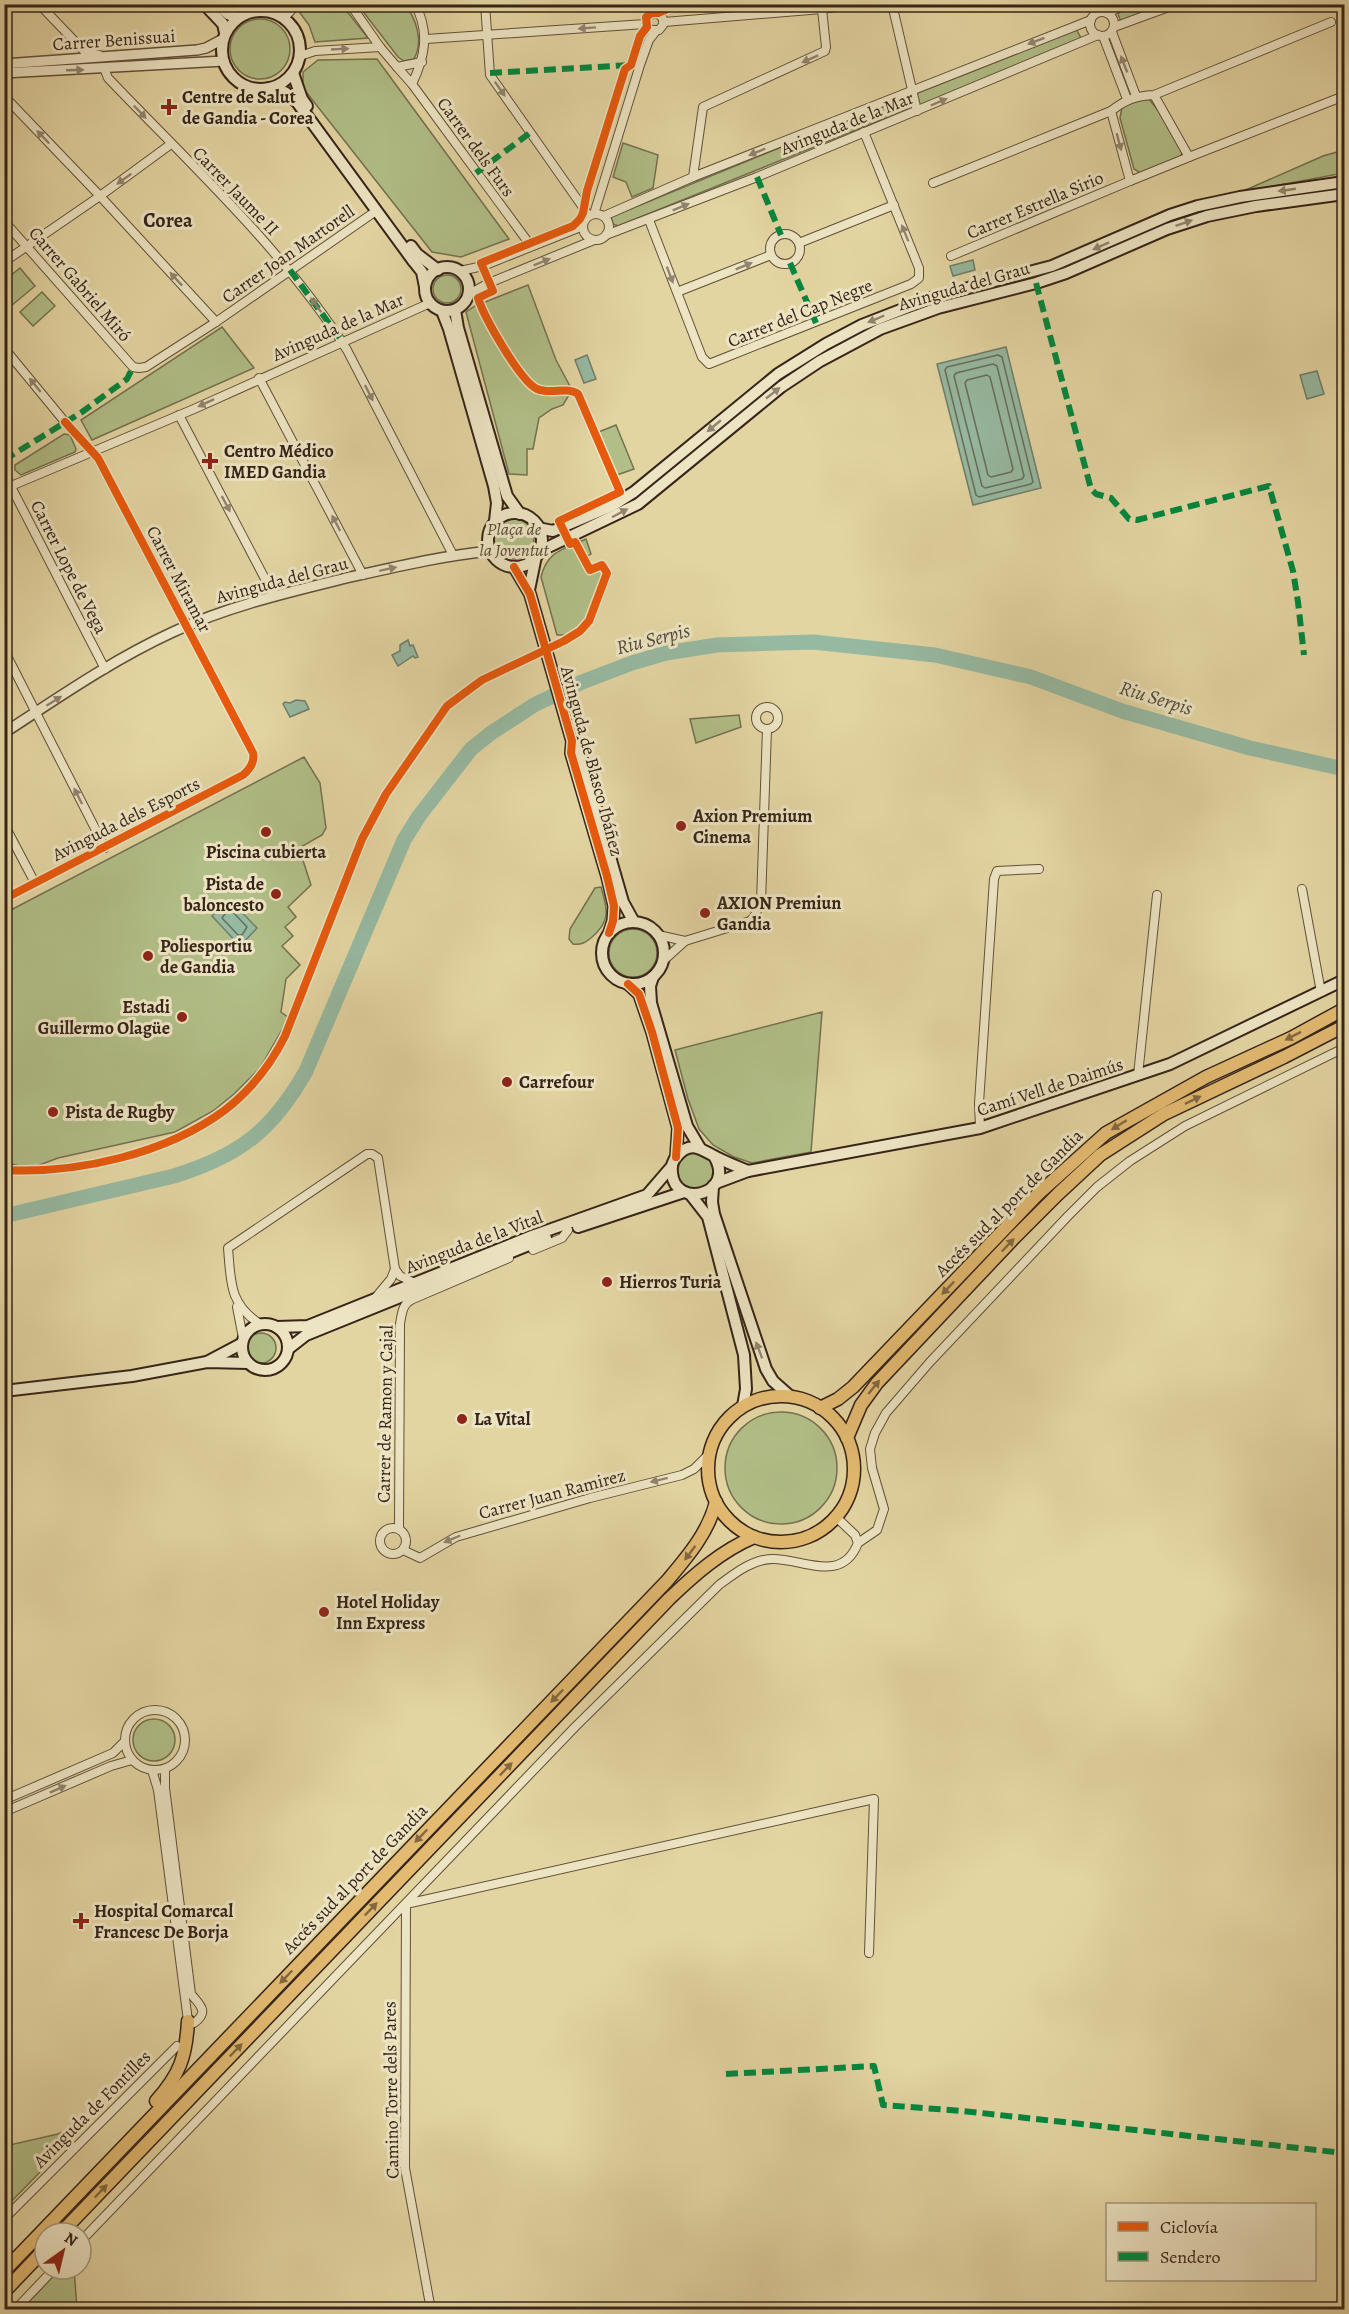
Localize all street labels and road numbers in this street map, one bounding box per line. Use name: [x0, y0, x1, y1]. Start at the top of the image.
street label: Carrer Benissuai: [52, 24, 176, 56]
street label: Avinguda de la Mar: [776, 85, 917, 161]
street label: Carrer dels Furs: [432, 92, 520, 202]
street label: Carrer Jaume II: [187, 141, 285, 241]
street label: Carrer Estrella Sirio: [963, 165, 1107, 245]
street label: Carrer Joan Martorell: [217, 199, 359, 309]
street label: Carrer Gabriel Miró: [23, 221, 137, 347]
street label: Avinguda del Grau: [895, 256, 1033, 317]
street label: Carrer del Cap Negre: [724, 273, 876, 353]
street label: Avinguda de la Mar: [268, 287, 408, 367]
street label: Carrer Lope de Vega: [25, 496, 113, 638]
street label: Carrer Miramar: [141, 522, 217, 637]
street label: Avinguda del Grau: [212, 551, 351, 609]
street label: Avinguda de Blasco Ibáñez: [555, 662, 629, 859]
street label: Avinguda dels Esports: [47, 771, 204, 867]
street label: Camí Vell de Daimús: [974, 1052, 1126, 1122]
street label: Accés sud al port de Gandia: [929, 1123, 1089, 1283]
street label: Avinguda de la Vital: [401, 1205, 547, 1280]
street label: Carrer de Ramon y Cajal: [371, 1324, 399, 1503]
street label: Carrer Juan Ramirez: [476, 1463, 628, 1525]
street label: Accés sud al port de Gandia: [276, 1798, 433, 1960]
street label: Camino Torre dels Pares: [377, 2001, 405, 2179]
street label: Avinguda de Fontilles: [27, 2045, 156, 2174]

